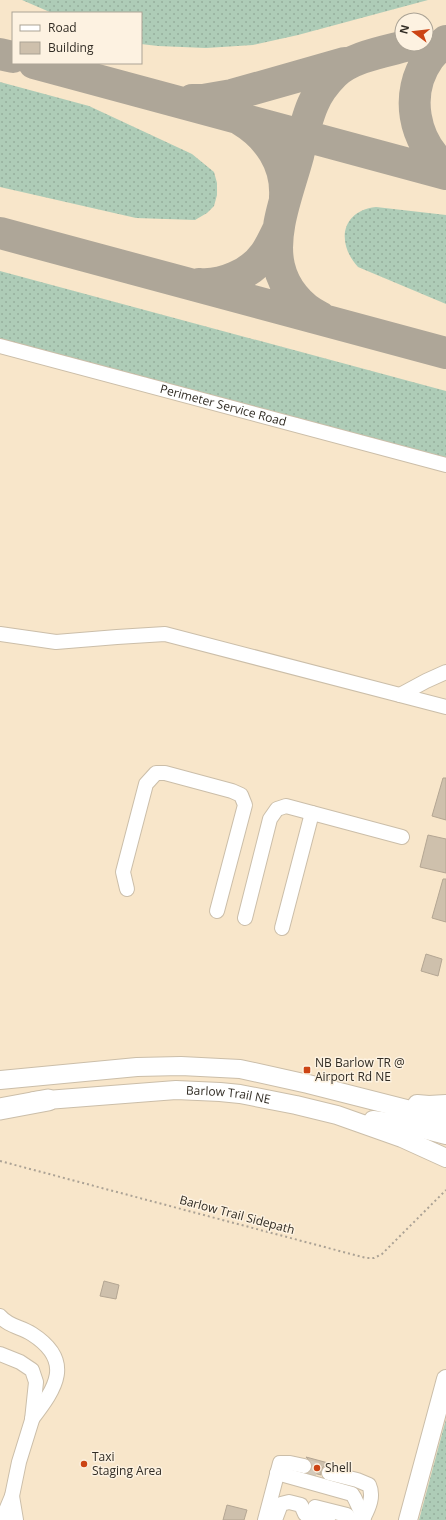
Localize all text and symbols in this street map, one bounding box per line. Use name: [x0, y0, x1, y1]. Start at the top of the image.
legend: [12, 12, 142, 64]
north arrow: [394, 12, 434, 52]
text: Road: [48, 19, 77, 36]
text: N: [395, 23, 412, 36]
text: Building: [48, 39, 94, 56]
street label: Perimeter Service Road: [158, 380, 288, 430]
place label: NB Barlow TR @ Airport Rd NE: [315, 1054, 405, 1085]
marker: NB Barlow TR @ Airport Rd NE: [302, 1065, 312, 1075]
street label: Barlow Trail NE: [186, 1081, 272, 1108]
street label: Barlow Trail Sidepath: [178, 1191, 297, 1238]
place label: Taxi Staging Area: [92, 1448, 162, 1479]
marker: Taxi Staging Area: [79, 1459, 89, 1469]
place label: Shell: [325, 1459, 352, 1476]
marker: Shell: [312, 1463, 322, 1473]

